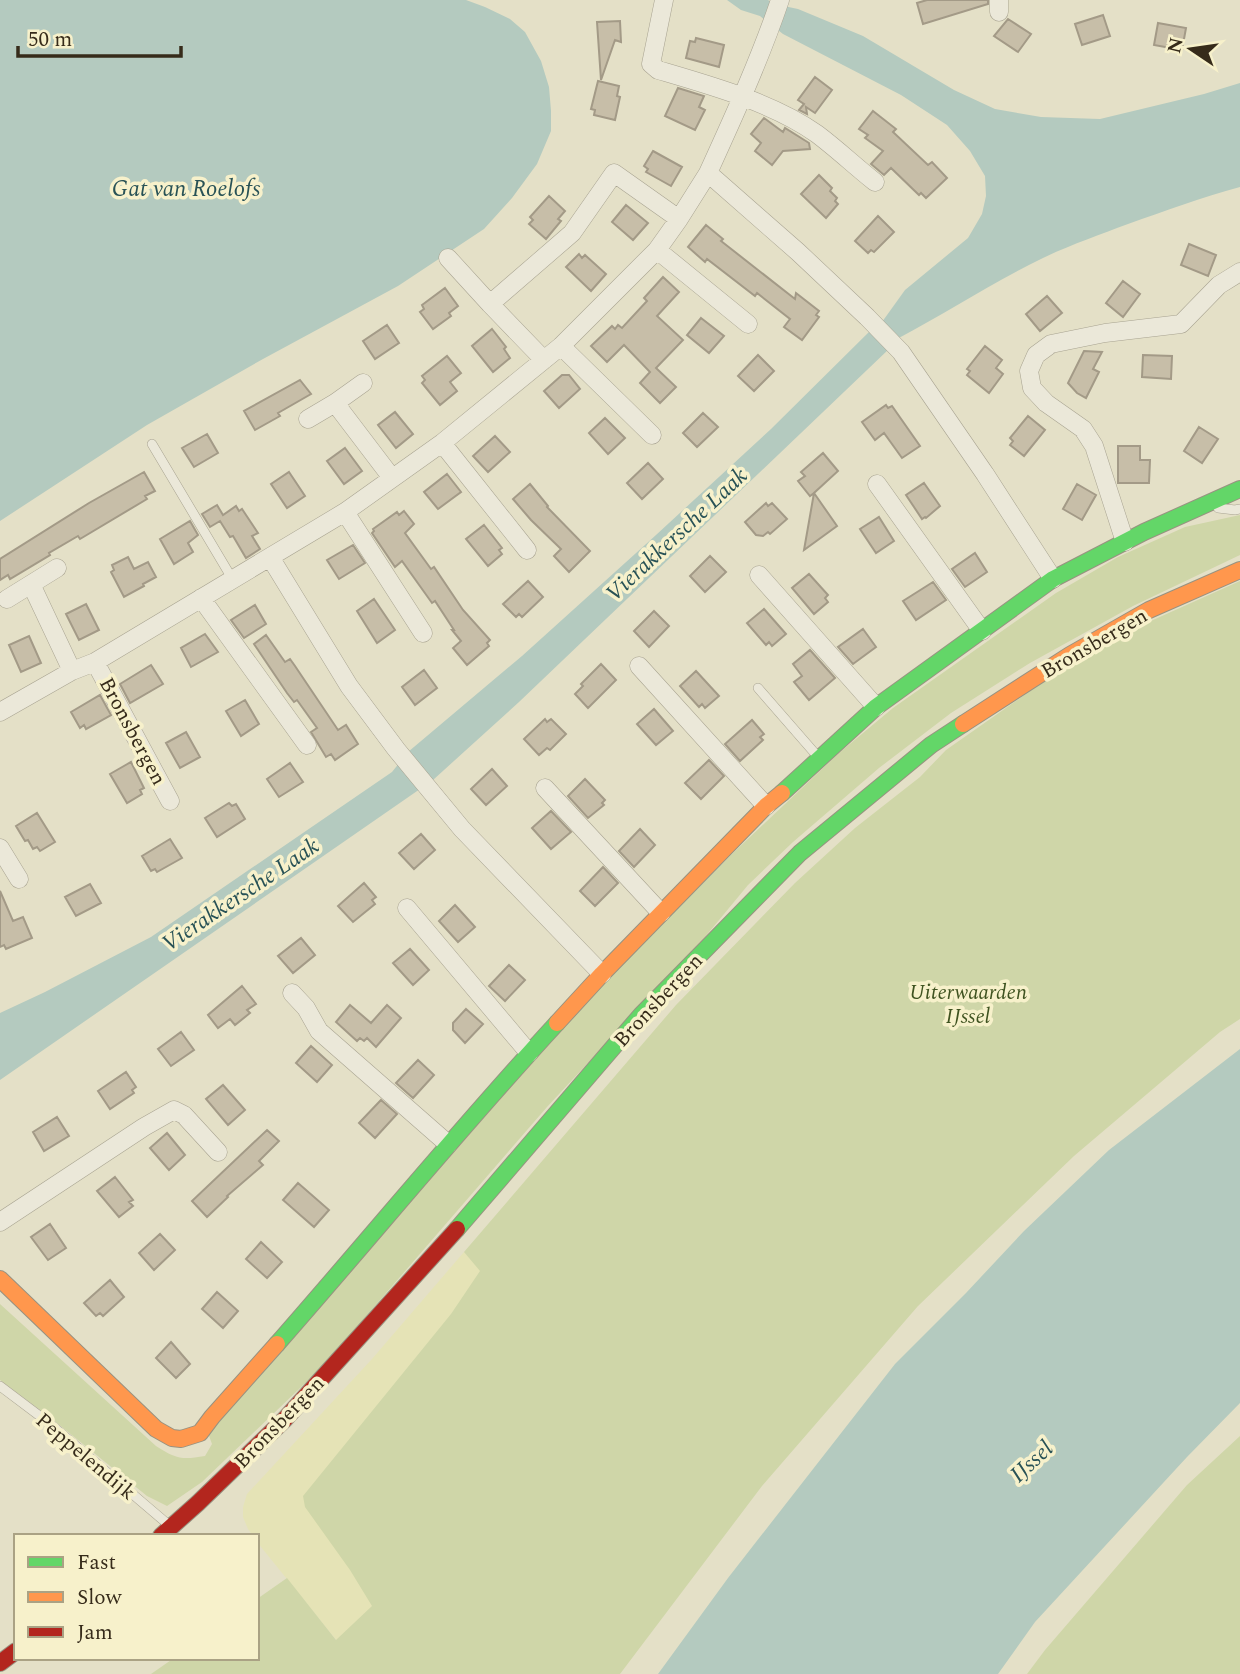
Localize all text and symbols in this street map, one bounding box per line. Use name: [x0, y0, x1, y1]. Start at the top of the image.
scale bar: [18, 14, 180, 58]
north arrow: [1156, 14, 1226, 84]
text: 50 m: [28, 24, 72, 56]
text: N: [1160, 35, 1192, 56]
water label: Gat van Roelofs: [112, 172, 260, 207]
water label: Vierakkersche Laak: [598, 460, 756, 611]
street label: Bronsbergen: [1035, 600, 1154, 687]
street label: Bronsbergen: [90, 672, 174, 791]
water label: Vierakkersche Laak: [155, 829, 327, 961]
street label: Bronsbergen: [607, 946, 711, 1055]
park label: Uiterwaarden IJssel: [909, 977, 1027, 1033]
street label: Bronsbergen: [227, 1369, 332, 1476]
street label: Peppelendijk: [28, 1405, 143, 1509]
water label: IJssel: [1002, 1433, 1062, 1492]
legend: [14, 1534, 259, 1660]
text: Fast: [77, 1547, 116, 1579]
text: Slow: [77, 1582, 123, 1614]
text: Jam: [77, 1617, 113, 1649]

